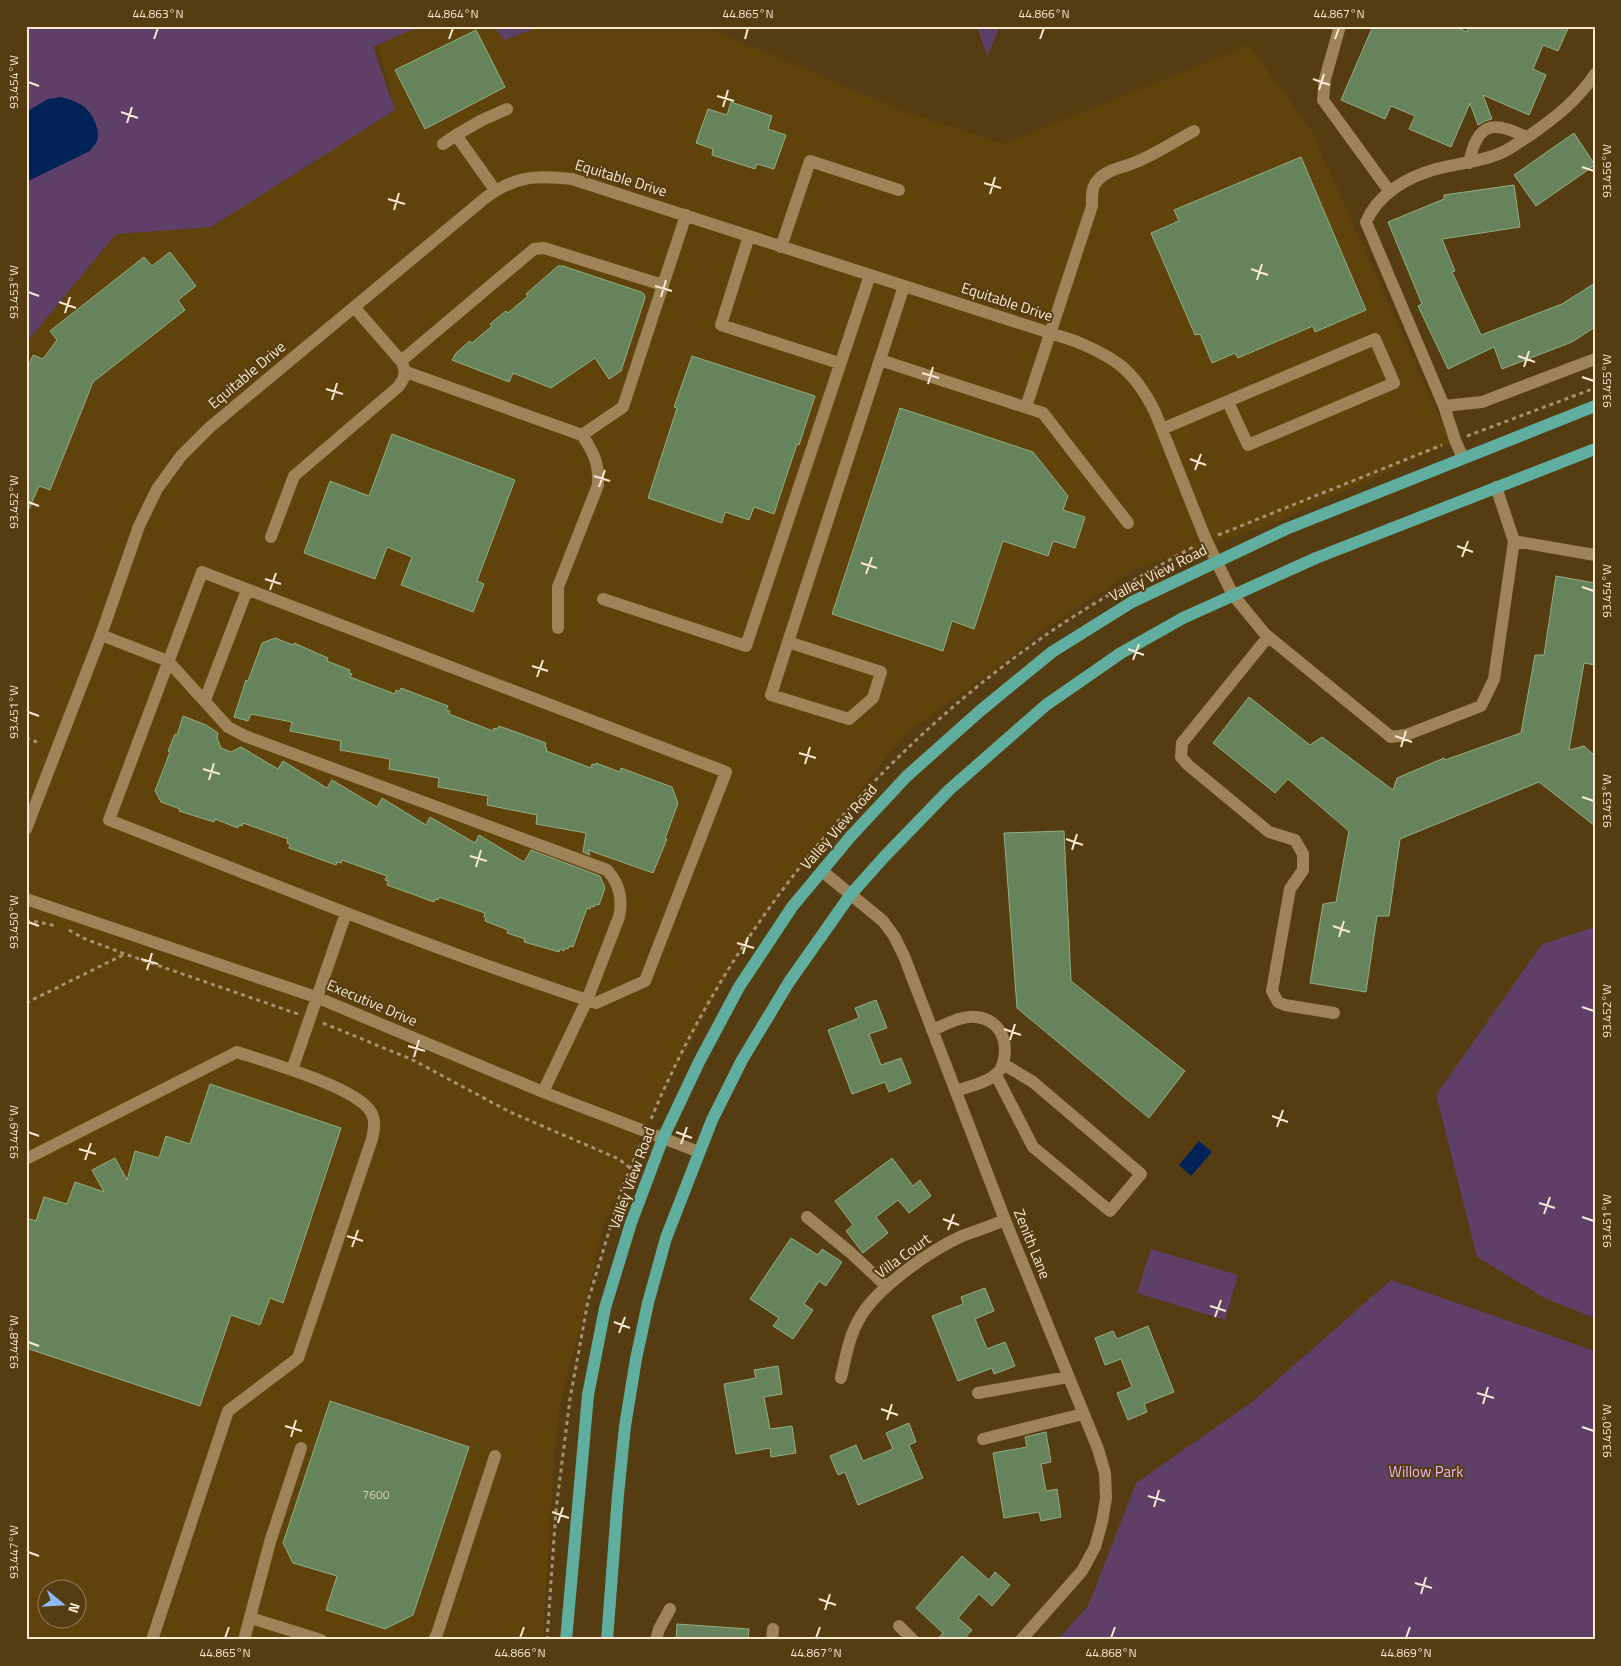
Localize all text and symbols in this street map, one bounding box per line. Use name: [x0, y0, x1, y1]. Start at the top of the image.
text: 44.863°N: [132, 4, 184, 23]
text: 44.864°N: [427, 4, 479, 23]
text: 44.865°N: [722, 4, 774, 23]
text: 44.866°N: [1018, 4, 1070, 23]
text: 44.867°N: [1313, 4, 1365, 23]
text: 93.454°W: [4, 55, 23, 109]
text: 93.456°W: [1597, 144, 1616, 198]
street label: Equitable Drive: [572, 153, 670, 202]
text: 93.453°W: [4, 265, 23, 319]
street label: Equitable Drive: [958, 276, 1056, 327]
street label: Equitable Drive: [203, 335, 291, 414]
text: 93.455°W: [1597, 354, 1616, 408]
text: 93.452°W: [4, 475, 23, 529]
street label: Valley View Road: [1105, 538, 1211, 607]
text: 93.454°W: [1597, 564, 1616, 618]
text: 93.451°W: [4, 685, 23, 739]
text: 93.453°W: [1597, 774, 1616, 828]
street label: Valley View Road: [795, 779, 883, 875]
text: 93.450°W: [4, 895, 23, 949]
street label: Executive Drive: [323, 973, 421, 1032]
text: 93.452°W: [1597, 984, 1616, 1038]
text: 93.449°W: [4, 1105, 23, 1159]
street label: Valley View Road: [602, 1123, 661, 1232]
text: 93.451°W: [1597, 1194, 1616, 1248]
street label: Zenith Lane: [1008, 1205, 1057, 1282]
street label: Villa Court: [870, 1227, 936, 1284]
text: 93.448°W: [4, 1315, 23, 1369]
text: 93.450°W: [1597, 1404, 1616, 1458]
park label: Willow Park: [1389, 1460, 1463, 1483]
house number: 7600: [363, 1485, 390, 1504]
text: 93.447°W: [4, 1525, 23, 1579]
north arrow: [38, 1578, 88, 1628]
text: N: [63, 1600, 86, 1616]
text: 44.865°N: [199, 1643, 251, 1662]
text: 44.866°N: [494, 1643, 546, 1662]
text: 44.867°N: [790, 1643, 842, 1662]
text: 44.868°N: [1085, 1643, 1137, 1662]
text: 44.869°N: [1380, 1643, 1432, 1662]

